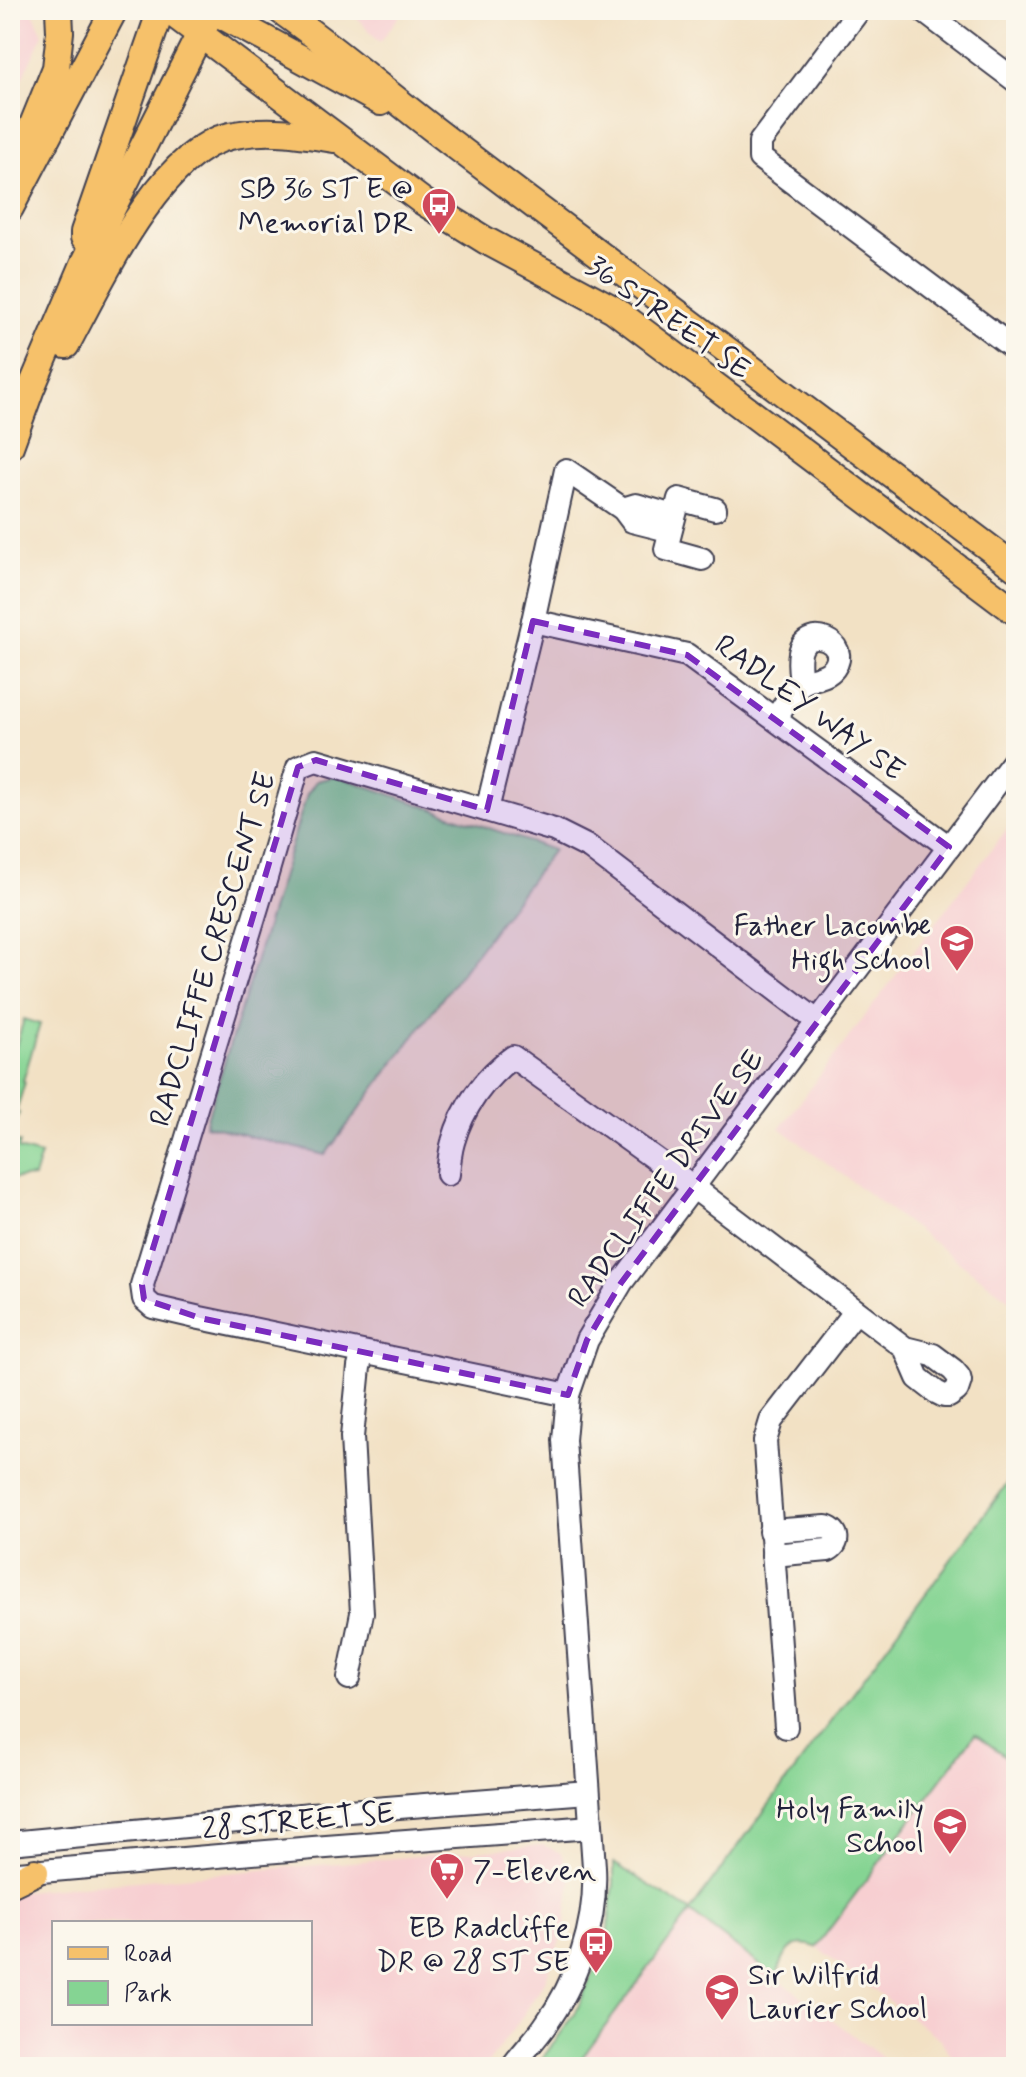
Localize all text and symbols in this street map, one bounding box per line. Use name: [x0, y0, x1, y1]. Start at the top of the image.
place label: SB 36 ST E @ Memorial DR: [238, 170, 413, 243]
bus stop icon: SB 36 ST E @ Memorial DR: [420, 186, 458, 236]
street label: 36 STREET SE: [578, 247, 758, 389]
street label: RADLEY WAY SE: [706, 626, 912, 790]
street label: RADCLIFFE CRESCENT SE: [141, 768, 286, 1131]
place label: Father Lacombe High School: [734, 907, 931, 983]
school or university icon: Father Lacombe High School: [938, 923, 976, 973]
street label: RADCLIFFE DRIVE SE: [559, 1042, 773, 1316]
place label: Holy Family School: [776, 1790, 924, 1863]
street label: 28 STREET SE: [200, 1794, 396, 1849]
school or university icon: Holy Family School: [931, 1806, 969, 1856]
supermarket icon: 7-Eleven: [428, 1851, 466, 1901]
place label: 7-Eleven: [473, 1852, 597, 1891]
place label: EB Radcliffe DR @ 28 ST SE: [376, 1909, 570, 1982]
legend: [52, 1921, 312, 2025]
bus stop icon: EB Radcliffe DR @ 28 ST SE: [577, 1925, 615, 1975]
text: Road: [124, 1939, 172, 1970]
place label: Sir Wilfrid Laurier School: [748, 1956, 927, 2029]
school or university icon: Sir Wilfrid Laurier School: [703, 1972, 741, 2022]
text: Park: [124, 1979, 172, 2010]

